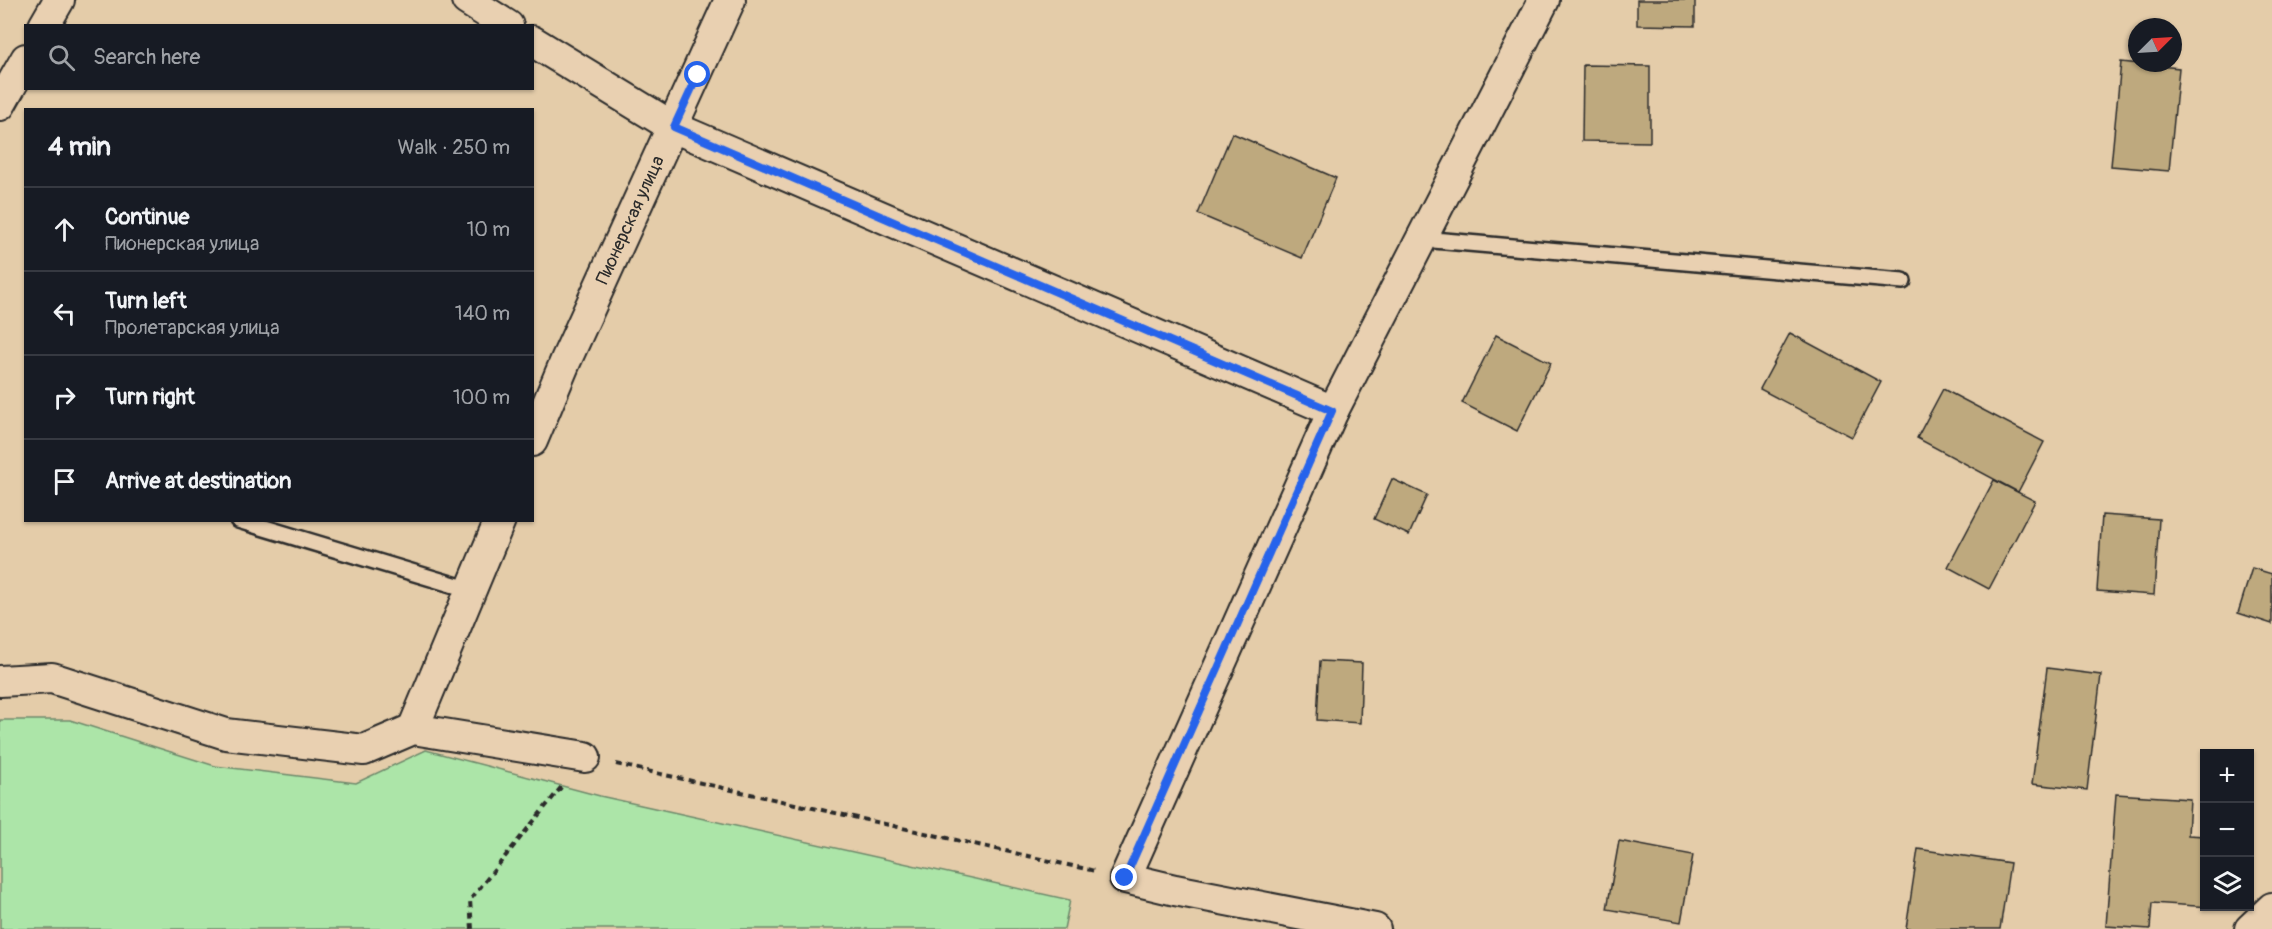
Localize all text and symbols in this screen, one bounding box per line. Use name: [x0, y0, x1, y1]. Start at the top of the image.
north arrow: [2128, 18, 2182, 72]
search box: [24, 24, 534, 90]
icon: search: [45, 41, 78, 74]
text: Search here: [93, 43, 200, 71]
route start: [684, 61, 710, 87]
text: 4 min: [48, 131, 111, 163]
text: Walk · 250 m: [398, 135, 510, 160]
street label: Пионерская улица: [591, 152, 669, 288]
text: Continue: [105, 203, 189, 231]
icon: ahead: [48, 213, 81, 246]
text: 10 m: [466, 217, 510, 242]
text: Пионерская улица: [105, 231, 259, 256]
text: Turn left: [105, 287, 187, 315]
icon: left: [48, 297, 81, 330]
text: 140 m: [455, 301, 510, 326]
text: Пролетарская улица: [105, 315, 280, 340]
icon: right: [48, 381, 81, 414]
text: Turn right: [105, 383, 195, 411]
text: 100 m: [453, 385, 510, 410]
icon: arrive: [48, 465, 81, 498]
text: Arrive at destination: [105, 467, 291, 495]
map controls: [2200, 749, 2254, 911]
button: +: [2200, 749, 2254, 803]
button: −: [2200, 803, 2254, 857]
button: layers: [2200, 857, 2254, 911]
route end: [1111, 864, 1137, 890]

